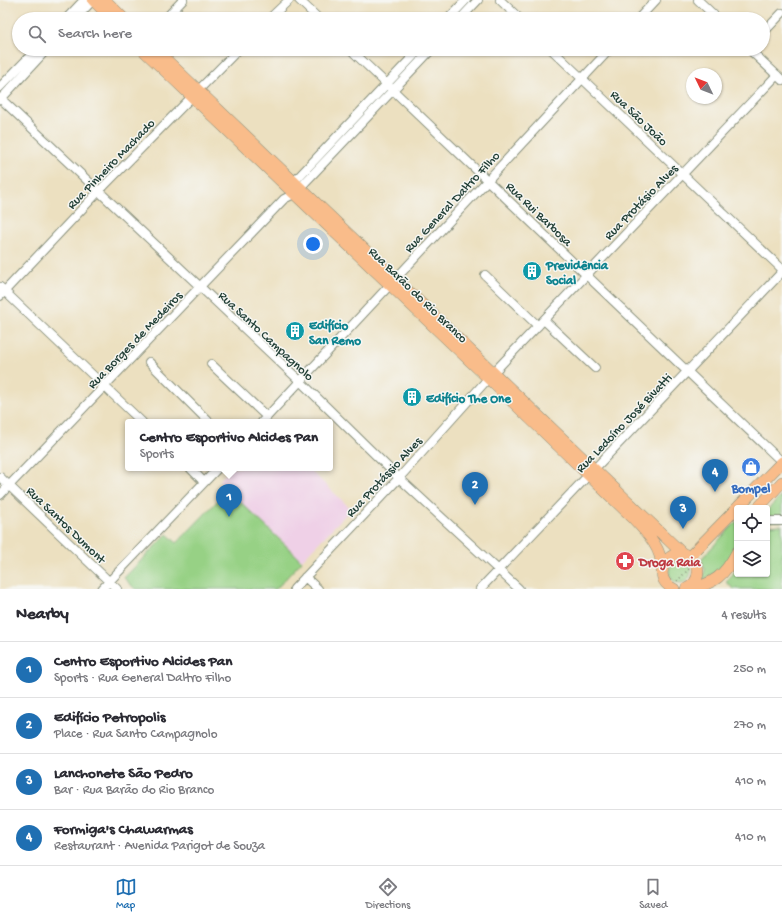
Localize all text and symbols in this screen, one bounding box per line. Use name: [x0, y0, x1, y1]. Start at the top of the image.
search box: [12, 12, 770, 56]
icon: search: [26, 23, 48, 45]
text: Search here: [58, 25, 132, 43]
north arrow: [686, 68, 722, 104]
street label: Rua São João: [606, 88, 670, 150]
street label: Rua Pinheiro Machado: [65, 116, 159, 213]
street label: Rua General Daltro Filho: [402, 149, 504, 257]
street label: Rua Protásio Alves: [602, 161, 683, 244]
street label: Rua Rui Barbosa: [502, 180, 575, 251]
your location: [303, 234, 323, 254]
street label: Rua Barão do Rio Branco: [365, 245, 470, 347]
place label: Previdência Social: [545, 259, 609, 289]
building icon: Previdência Social: [521, 260, 543, 282]
street label: Rua Borges de Medeiros: [85, 288, 187, 393]
street label: Rua Santo Campagnolo: [215, 289, 316, 385]
place label: Edifício San Remo: [309, 318, 361, 349]
building icon: Edifício San Remo: [284, 320, 306, 342]
street label: Rua Ledoíno José Bivatti: [574, 371, 676, 476]
building icon: Edifício The One: [401, 386, 423, 408]
place label: Edifício The One: [426, 391, 512, 407]
popup: [125, 419, 333, 471]
text: Centro Esportivo Alcides Pan: [140, 429, 318, 447]
street label: Rua Protássio Alves: [344, 434, 427, 521]
text: Sports: [140, 447, 174, 462]
shop icon: Bompel: [740, 456, 762, 478]
pin: 4: [702, 459, 728, 492]
pin: 2: [462, 472, 488, 505]
place label: Bompel: [731, 482, 770, 498]
street label: Rua Santos Dumont: [22, 484, 109, 569]
pin: 1: [216, 484, 242, 517]
pin: 3: [670, 496, 696, 529]
map controls: [734, 505, 770, 577]
button: locate: [734, 505, 770, 541]
button: layers: [734, 541, 770, 577]
pharmacy icon: Droga Raia: [614, 550, 636, 572]
place label: Droga Raia: [638, 556, 701, 571]
text: Nearby: [16, 605, 69, 625]
text: 4 results: [722, 608, 766, 623]
text: Centro Esportivo Alcides Pan: [54, 653, 232, 671]
text: 1: [26, 662, 32, 677]
text: 250 m: [733, 662, 766, 677]
text: Sports · Rua General Daltro Filho: [54, 671, 231, 686]
text: Edifício Petropolis: [54, 709, 165, 727]
text: 2: [26, 718, 32, 733]
text: 270 m: [733, 718, 766, 733]
text: Place · Rua Santo Campagnolo: [54, 727, 217, 742]
text: Lanchonete São Pedro: [54, 765, 193, 783]
text: 3: [26, 774, 32, 789]
text: 410 m: [735, 774, 766, 789]
text: Bar · Rua Barão do Rio Branco: [54, 783, 214, 798]
text: Formiga's Chawarmas: [54, 821, 193, 839]
text: 4: [26, 830, 32, 845]
text: 410 m: [735, 830, 766, 845]
text: Restaurant · Avenida Parigot de Souza: [54, 839, 265, 854]
tab: Map: [115, 876, 137, 912]
tab: Directions: [366, 876, 410, 912]
tab: Saved: [639, 876, 667, 912]

